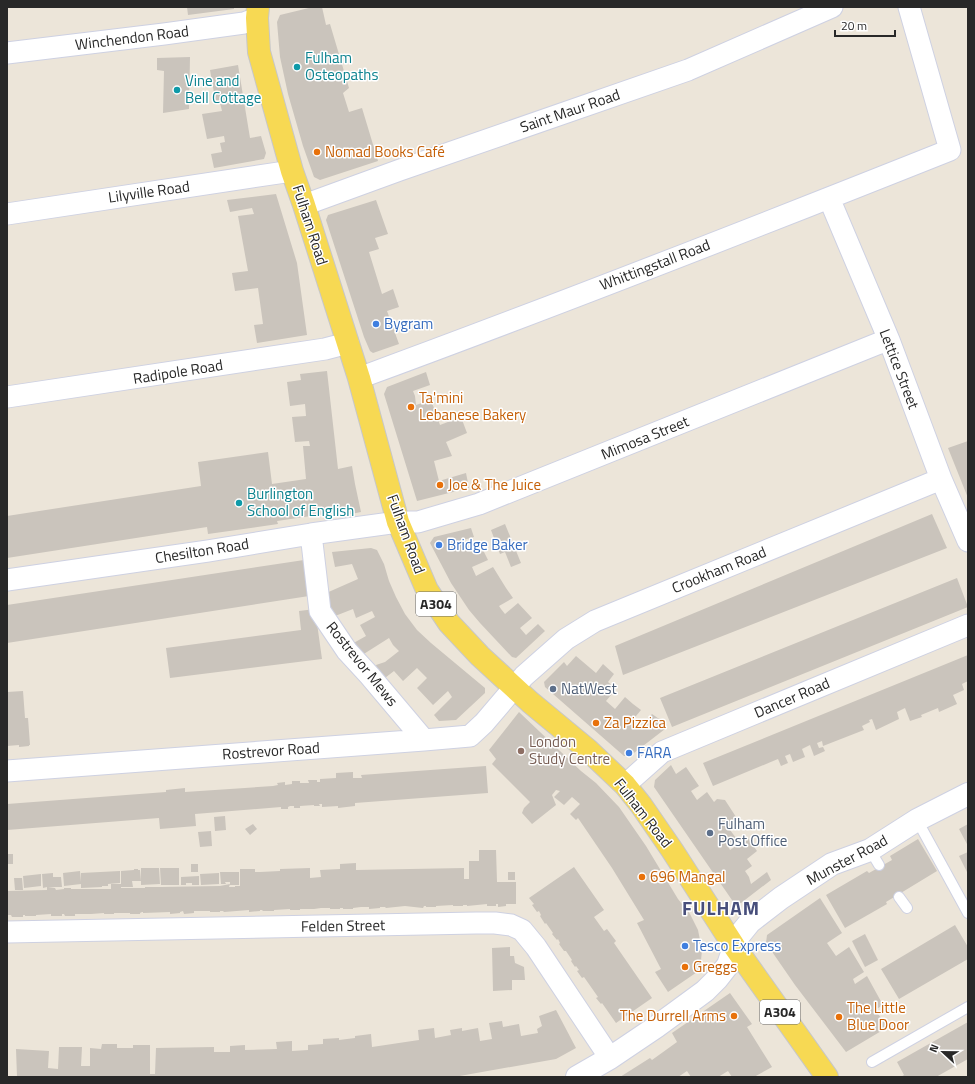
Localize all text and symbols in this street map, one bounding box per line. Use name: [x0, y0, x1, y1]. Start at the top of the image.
scale bar: [835, 12, 895, 38]
text: 20 m: [841, 16, 867, 35]
street label: Winchendon Road: [74, 19, 190, 56]
place label: Fulham Osteopaths: [305, 46, 378, 86]
marker: Fulham Osteopaths: [292, 62, 302, 72]
place label: Vine and Bell Cottage: [185, 69, 261, 109]
street label: Saint Maur Road: [517, 83, 623, 138]
marker: Vine and Bell Cottage: [172, 85, 182, 95]
place label: Nomad Books Café: [325, 140, 445, 163]
marker: Nomad Books Café: [312, 147, 322, 157]
street label: Lilyville Road: [107, 174, 191, 209]
street label: Fulham Road: [287, 182, 334, 268]
street label: Whittingstall Road: [596, 233, 713, 296]
place label: Bygram: [384, 312, 433, 335]
marker: Bygram: [371, 319, 381, 329]
street label: Lettice Street: [874, 325, 926, 413]
street label: Radipole Road: [131, 353, 224, 390]
place label: Ta'mini Lebanese Bakery: [419, 386, 526, 426]
marker: Ta'mini Lebanese Bakery: [406, 402, 416, 412]
street label: Mimosa Street: [597, 409, 693, 466]
place label: Joe & The Juice: [448, 473, 541, 496]
marker: Joe & The Juice: [435, 480, 445, 490]
place label: Burlington School of English: [247, 482, 354, 522]
street label: Fulham Road: [381, 491, 431, 577]
marker: Burlington School of English: [234, 498, 244, 508]
street label: Chesilton Road: [153, 532, 250, 569]
place label: Bridge Baker: [447, 533, 528, 556]
marker: Bridge Baker: [434, 540, 444, 550]
street label: Crookham Road: [668, 540, 770, 599]
road number: A304: [416, 592, 456, 616]
street label: Rostrevor Mews: [321, 616, 404, 711]
street label: Dancer Road: [750, 671, 833, 724]
place label: NatWest: [561, 677, 617, 700]
marker: NatWest: [548, 684, 558, 694]
place label: Za Pizzica: [604, 711, 667, 734]
marker: Za Pizzica: [591, 718, 601, 728]
place label: London Study Centre: [529, 730, 610, 770]
street label: Rostrevor Road: [221, 736, 321, 765]
place label: FARA: [637, 741, 671, 764]
marker: London Study Centre: [516, 746, 526, 756]
marker: FARA: [624, 748, 634, 758]
street label: Fulham Road: [609, 773, 678, 852]
place label: Fulham Post Office: [718, 812, 787, 852]
marker: Fulham Post Office: [705, 828, 715, 838]
street label: Munster Road: [802, 828, 892, 891]
place label: 696 Mangal: [650, 865, 725, 888]
marker: 696 Mangal: [637, 872, 647, 882]
district label: FULHAM: [682, 893, 760, 922]
street label: Felden Street: [301, 913, 386, 938]
place label: Tesco Express: [693, 934, 781, 957]
marker: Tesco Express: [680, 941, 690, 951]
place label: Greggs: [693, 955, 737, 978]
marker: Greggs: [680, 962, 690, 972]
place label: The Little Blue Door: [847, 996, 909, 1036]
road number: A304: [760, 1000, 800, 1024]
place label: The Durrell Arms: [620, 1004, 726, 1027]
marker: The Durrell Arms: [729, 1011, 739, 1021]
marker: The Little Blue Door: [834, 1012, 844, 1022]
north arrow: [923, 1032, 963, 1072]
text: N: [925, 1042, 943, 1055]

